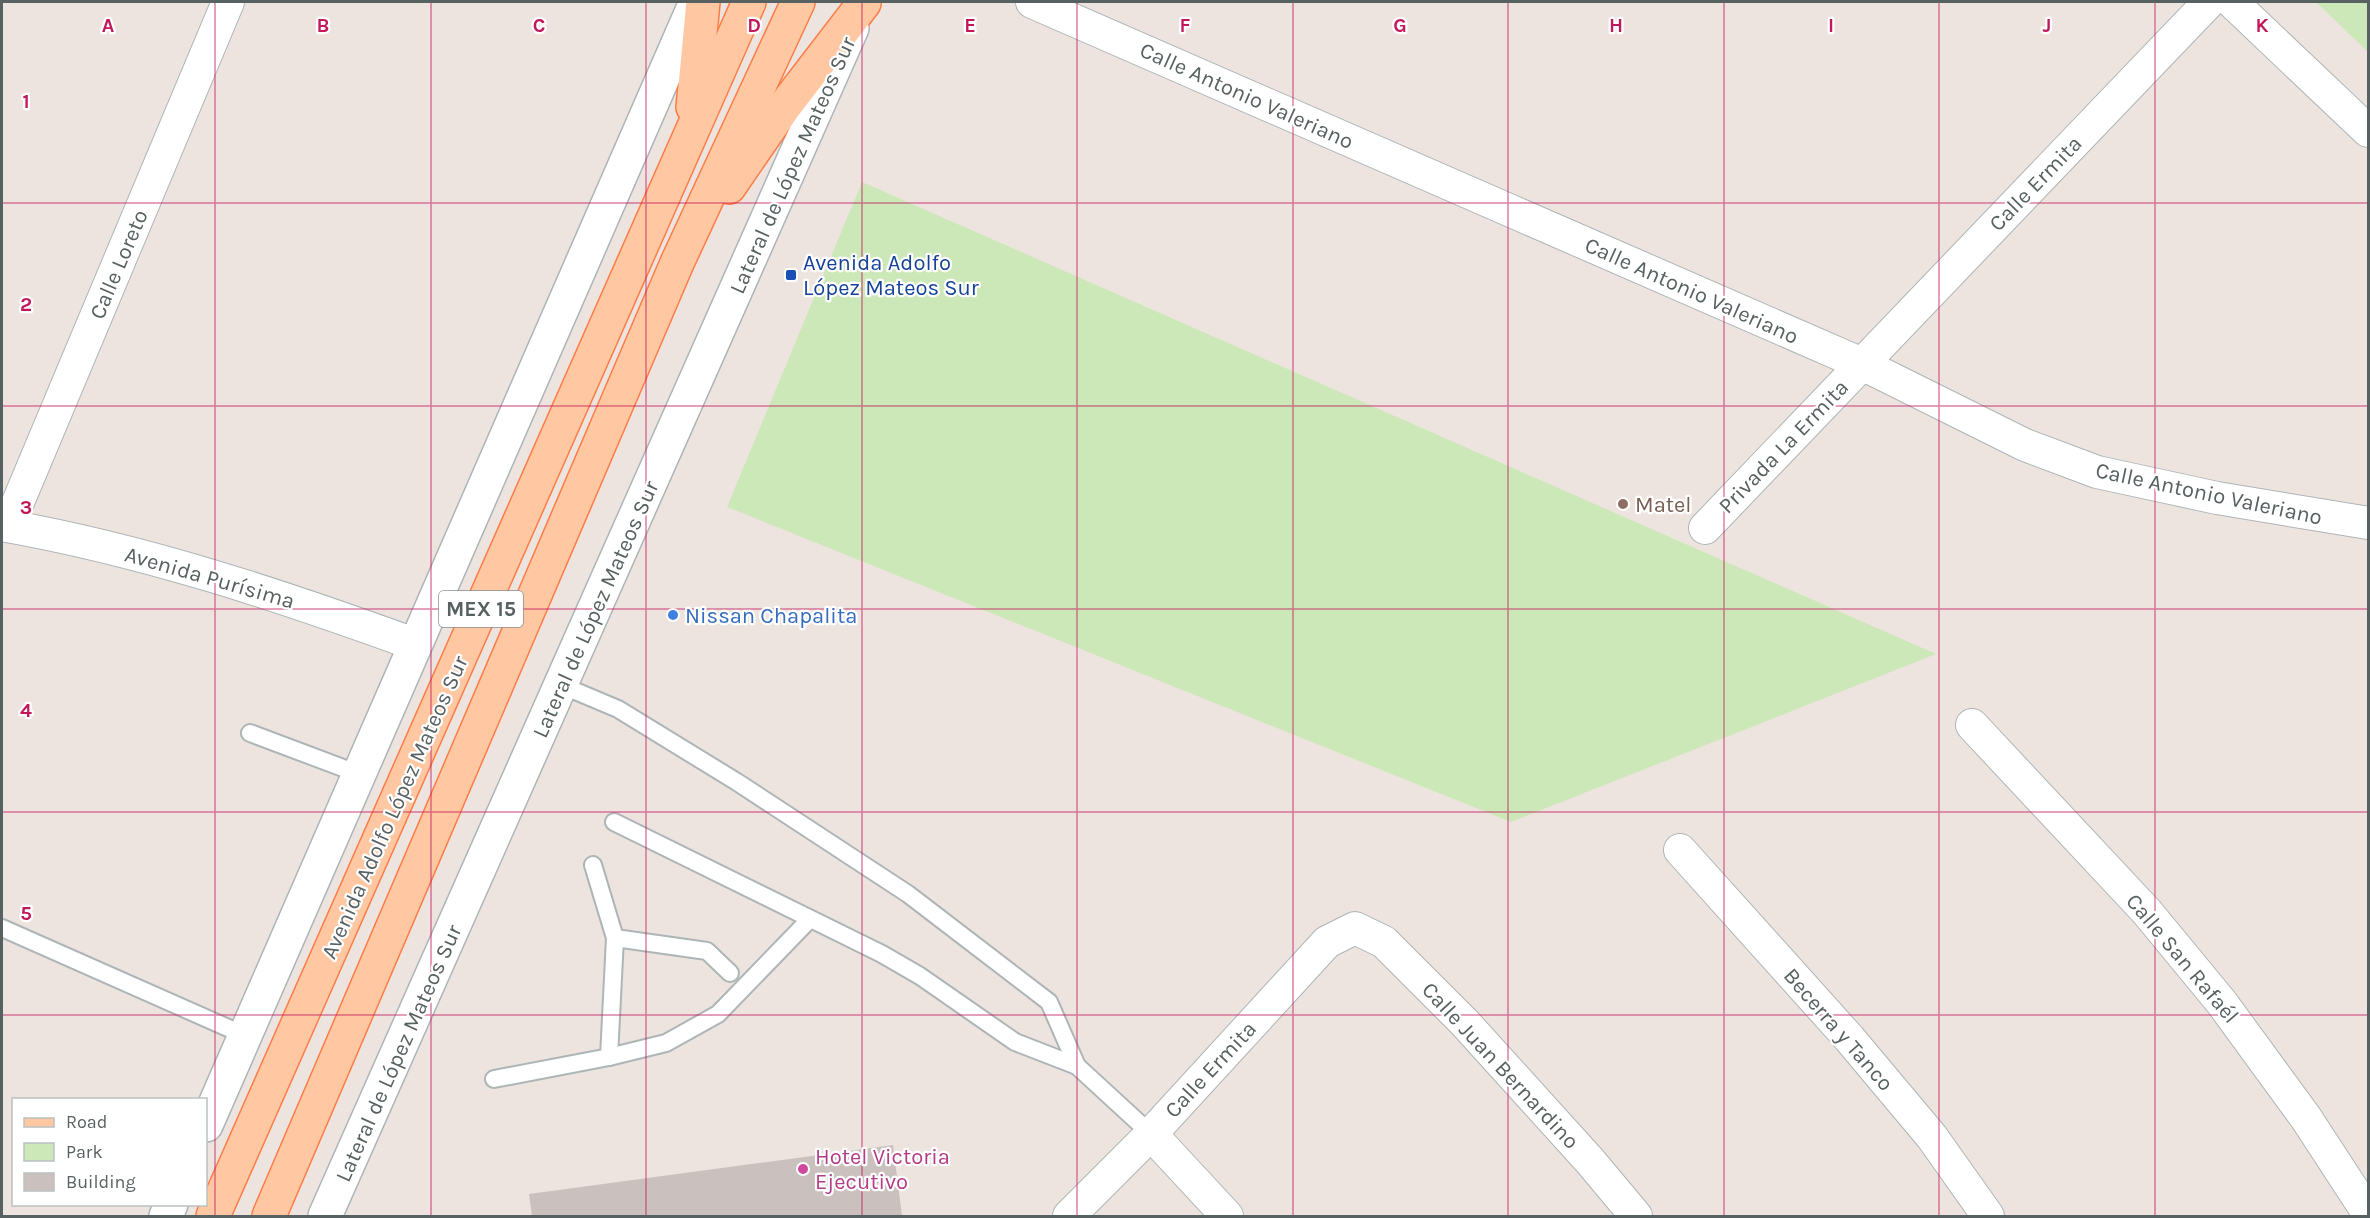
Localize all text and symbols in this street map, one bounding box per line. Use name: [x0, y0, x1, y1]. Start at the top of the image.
text: A: [102, 14, 115, 37]
text: B: [317, 14, 329, 37]
text: C: [533, 14, 545, 37]
text: D: [747, 14, 761, 37]
text: E: [964, 14, 976, 37]
text: F: [1180, 14, 1191, 37]
text: G: [1393, 14, 1407, 37]
text: H: [1609, 14, 1623, 37]
text: I: [1828, 14, 1834, 37]
text: J: [2043, 14, 2051, 37]
text: K: [2255, 14, 2269, 37]
street label: Lateral de López Mateos Sur: [724, 33, 862, 298]
street label: Calle Antonio Valeriano: [1136, 37, 1357, 155]
text: 1: [22, 90, 30, 113]
street label: Calle Ermita: [1984, 131, 2088, 237]
street label: Calle Loreto: [84, 206, 154, 323]
street label: Calle Antonio Valeriano: [1581, 232, 1802, 350]
place label: Avenida Adolfo López Mateos Sur: [803, 250, 979, 301]
marker: Avenida Adolfo López Mateos Sur: [784, 268, 798, 282]
text: 2: [20, 293, 32, 316]
street label: Privada La Ermita: [1713, 374, 1854, 519]
street label: Calle Antonio Valeriano: [2093, 457, 2324, 531]
street label: Lateral de López Mateos Sur: [527, 477, 665, 742]
place label: Matel: [1635, 492, 1691, 518]
text: 3: [20, 496, 32, 519]
marker: Matel: [1616, 497, 1630, 511]
street label: Avenida Purísima: [122, 541, 298, 615]
road number: MEX 15: [439, 591, 523, 627]
place label: Nissan Chapalita: [685, 603, 857, 629]
marker: Nissan Chapalita: [666, 608, 680, 622]
street label: Avenida Adolfo López Mateos Sur: [316, 652, 474, 963]
text: 4: [20, 699, 32, 722]
street label: Calle San Rafaél: [2121, 889, 2244, 1029]
text: 5: [20, 902, 32, 925]
street label: Lateral de López Mateos Sur: [330, 921, 468, 1186]
street label: Becerra y Tanco: [1778, 963, 1899, 1096]
street label: Calle Juan Bernardino: [1416, 977, 1584, 1154]
street label: Calle Ermita: [1160, 1016, 1262, 1123]
legend: [12, 1098, 207, 1206]
text: Road: [66, 1111, 107, 1133]
text: Park: [66, 1141, 103, 1163]
place label: Hotel Victoria Ejecutivo: [815, 1144, 950, 1195]
marker: Hotel Victoria Ejecutivo: [796, 1162, 810, 1176]
text: Building: [66, 1171, 136, 1193]

